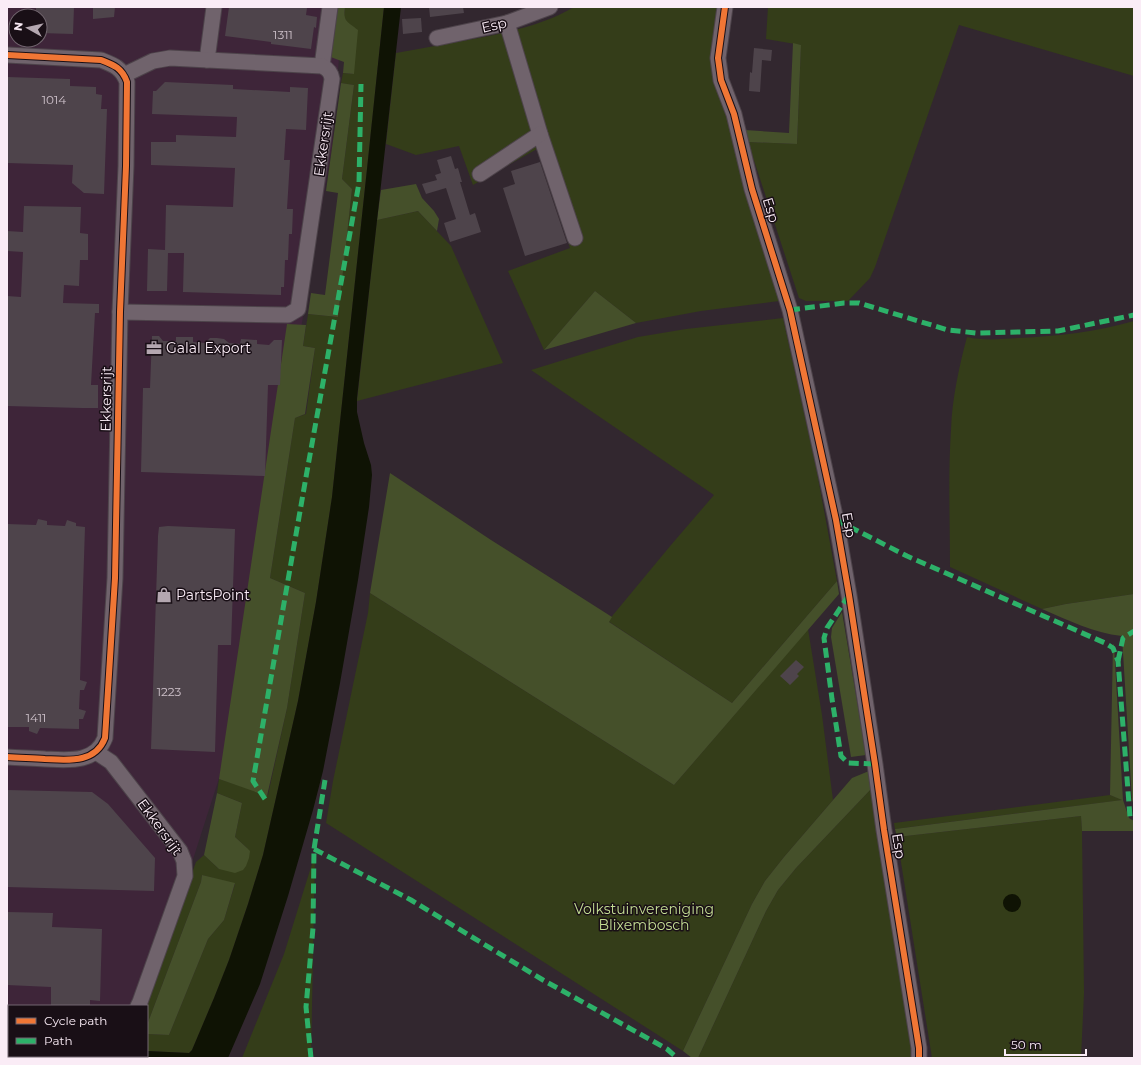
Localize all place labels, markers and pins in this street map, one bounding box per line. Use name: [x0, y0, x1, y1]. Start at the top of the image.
office icon: Galal Export: [145, 339, 163, 357]
place label: Galal Export: [166, 339, 251, 357]
shop icon: PartsPoint: [155, 586, 173, 604]
place label: PartsPoint: [176, 586, 250, 604]

